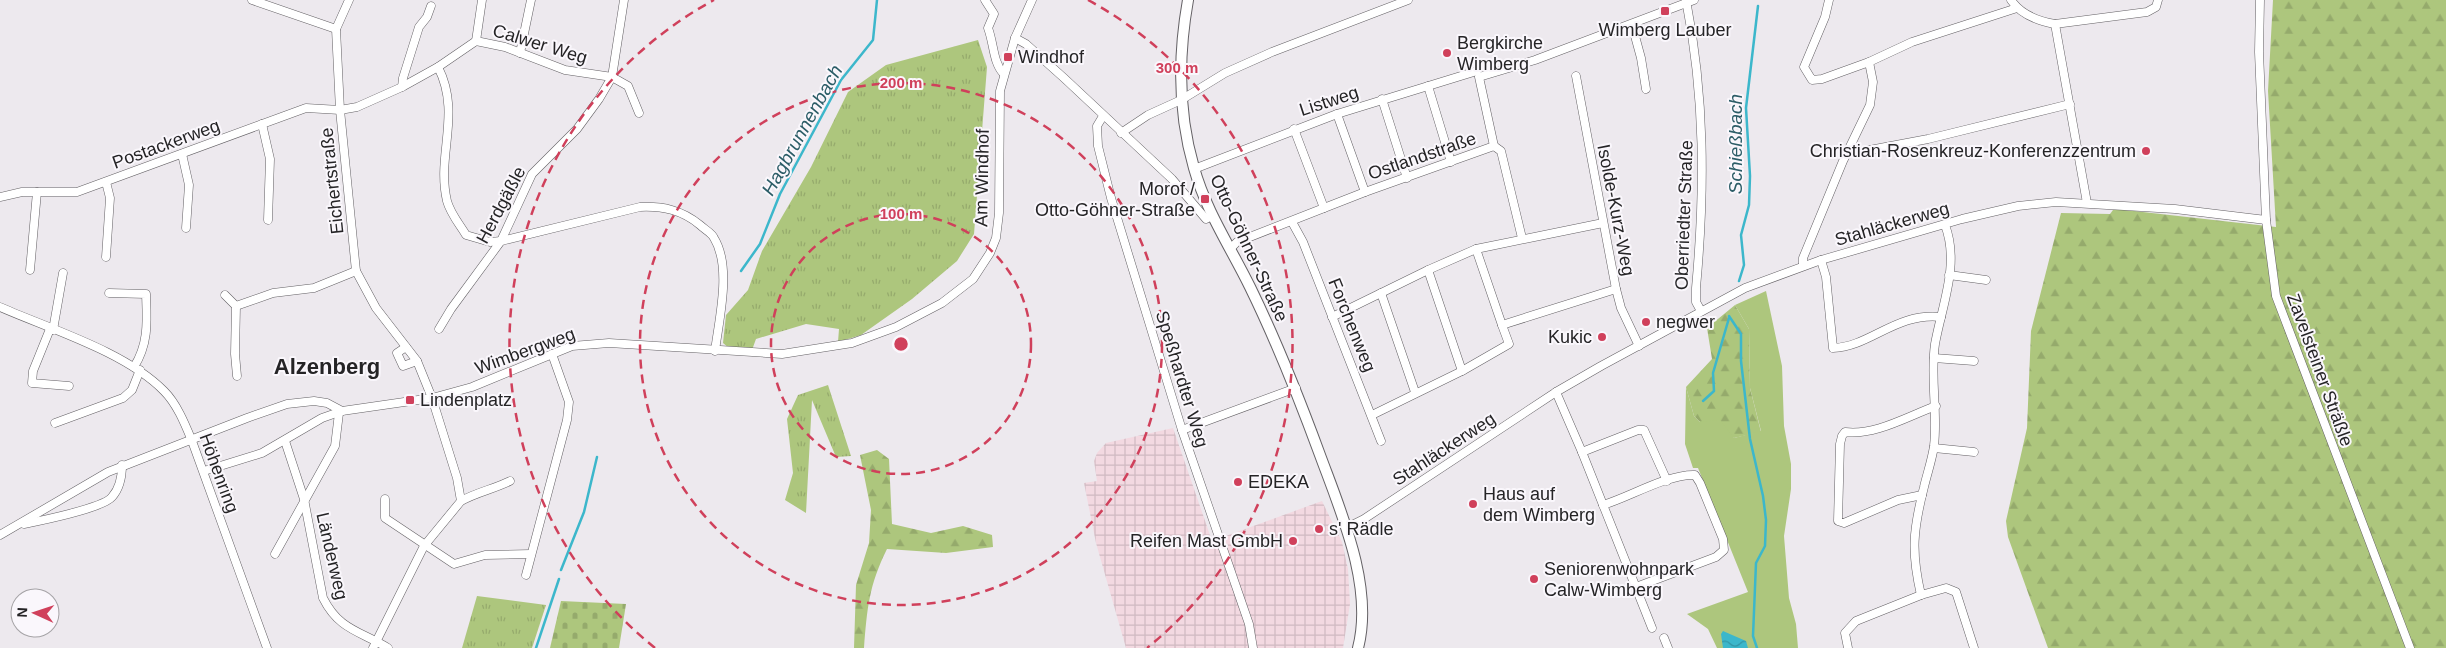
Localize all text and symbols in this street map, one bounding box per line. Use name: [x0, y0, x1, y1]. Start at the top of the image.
marker: Wimberg Lauber: [1659, 5, 1671, 17]
street label: Calwer Weg: [490, 20, 590, 68]
place label: Wimberg Lauber: [1598, 20, 1732, 40]
place label: Bergkirche Wimberg: [1457, 33, 1543, 74]
place label: Windhof: [1018, 47, 1085, 67]
marker: Bergkirche Wimberg: [1441, 47, 1453, 59]
marker: Windhof: [1002, 51, 1014, 63]
text: 300 m: [1156, 59, 1198, 76]
water label: Hagbrunnenbach: [757, 61, 847, 199]
text: 200 m: [880, 74, 922, 91]
street label: Listweg: [1297, 82, 1361, 120]
water label: Schießbach: [1725, 94, 1746, 194]
street label: Postackerweg: [109, 115, 223, 173]
street label: Eichertstraße: [316, 127, 348, 235]
street label: Am Windhof: [971, 128, 993, 227]
street label: Ostlandstraße: [1365, 128, 1479, 184]
street label: Oberriedter Straße: [1671, 140, 1697, 290]
place label: Christian-Rosenkreuz-Konferenzzentrum: [1810, 141, 2136, 161]
street label: Isolde-Kurz-Weg: [1593, 142, 1639, 278]
marker: Christian-Rosenkreuz-Konferenzzentrum: [2140, 145, 2152, 157]
street label: Herdgäßle: [472, 163, 530, 247]
street label: Otto-Göhner-Straße: [1206, 171, 1292, 325]
place label: Morof / Otto-Göhner-Straße: [1035, 179, 1195, 220]
marker: Morof / Otto-Göhner-Straße: [1199, 193, 1211, 205]
street label: Stahläckerweg: [1832, 198, 1952, 250]
text: 100 m: [880, 205, 922, 222]
street label: Forchenweg: [1324, 275, 1380, 375]
street label: Zavelsteiner Sträßle: [2283, 291, 2357, 449]
street label: Speßhardter Weg: [1152, 308, 1212, 450]
place label: negwer: [1656, 312, 1715, 332]
marker: negwer: [1640, 316, 1652, 328]
street label: Wimbergweg: [472, 324, 578, 378]
place label: Kukic: [1548, 327, 1592, 347]
marker: Kukic: [1596, 331, 1608, 343]
centre of rings: [892, 335, 910, 353]
district label: Alzenberg: [274, 354, 380, 379]
place label: Lindenplatz: [420, 390, 512, 410]
marker: Lindenplatz: [404, 394, 416, 406]
street label: Stahläckerweg: [1389, 408, 1499, 490]
street label: Höhenring: [195, 431, 243, 515]
place label: EDEKA: [1248, 472, 1309, 492]
marker: EDEKA: [1232, 476, 1244, 488]
place label: Haus auf dem Wimberg: [1483, 484, 1595, 525]
marker: Haus auf dem Wimberg: [1467, 498, 1479, 510]
street label: Länderweg: [312, 510, 352, 602]
place label: s' Rädle: [1329, 519, 1393, 539]
marker: s' Rädle: [1313, 523, 1325, 535]
place label: Reifen Mast GmbH: [1130, 531, 1283, 551]
marker: Reifen Mast GmbH: [1287, 535, 1299, 547]
place label: Seniorenwohnpark Calw-Wimberg: [1544, 559, 1695, 600]
marker: Seniorenwohnpark Calw-Wimberg: [1528, 573, 1540, 585]
north arrow: [10, 588, 60, 638]
text: N: [14, 607, 30, 618]

